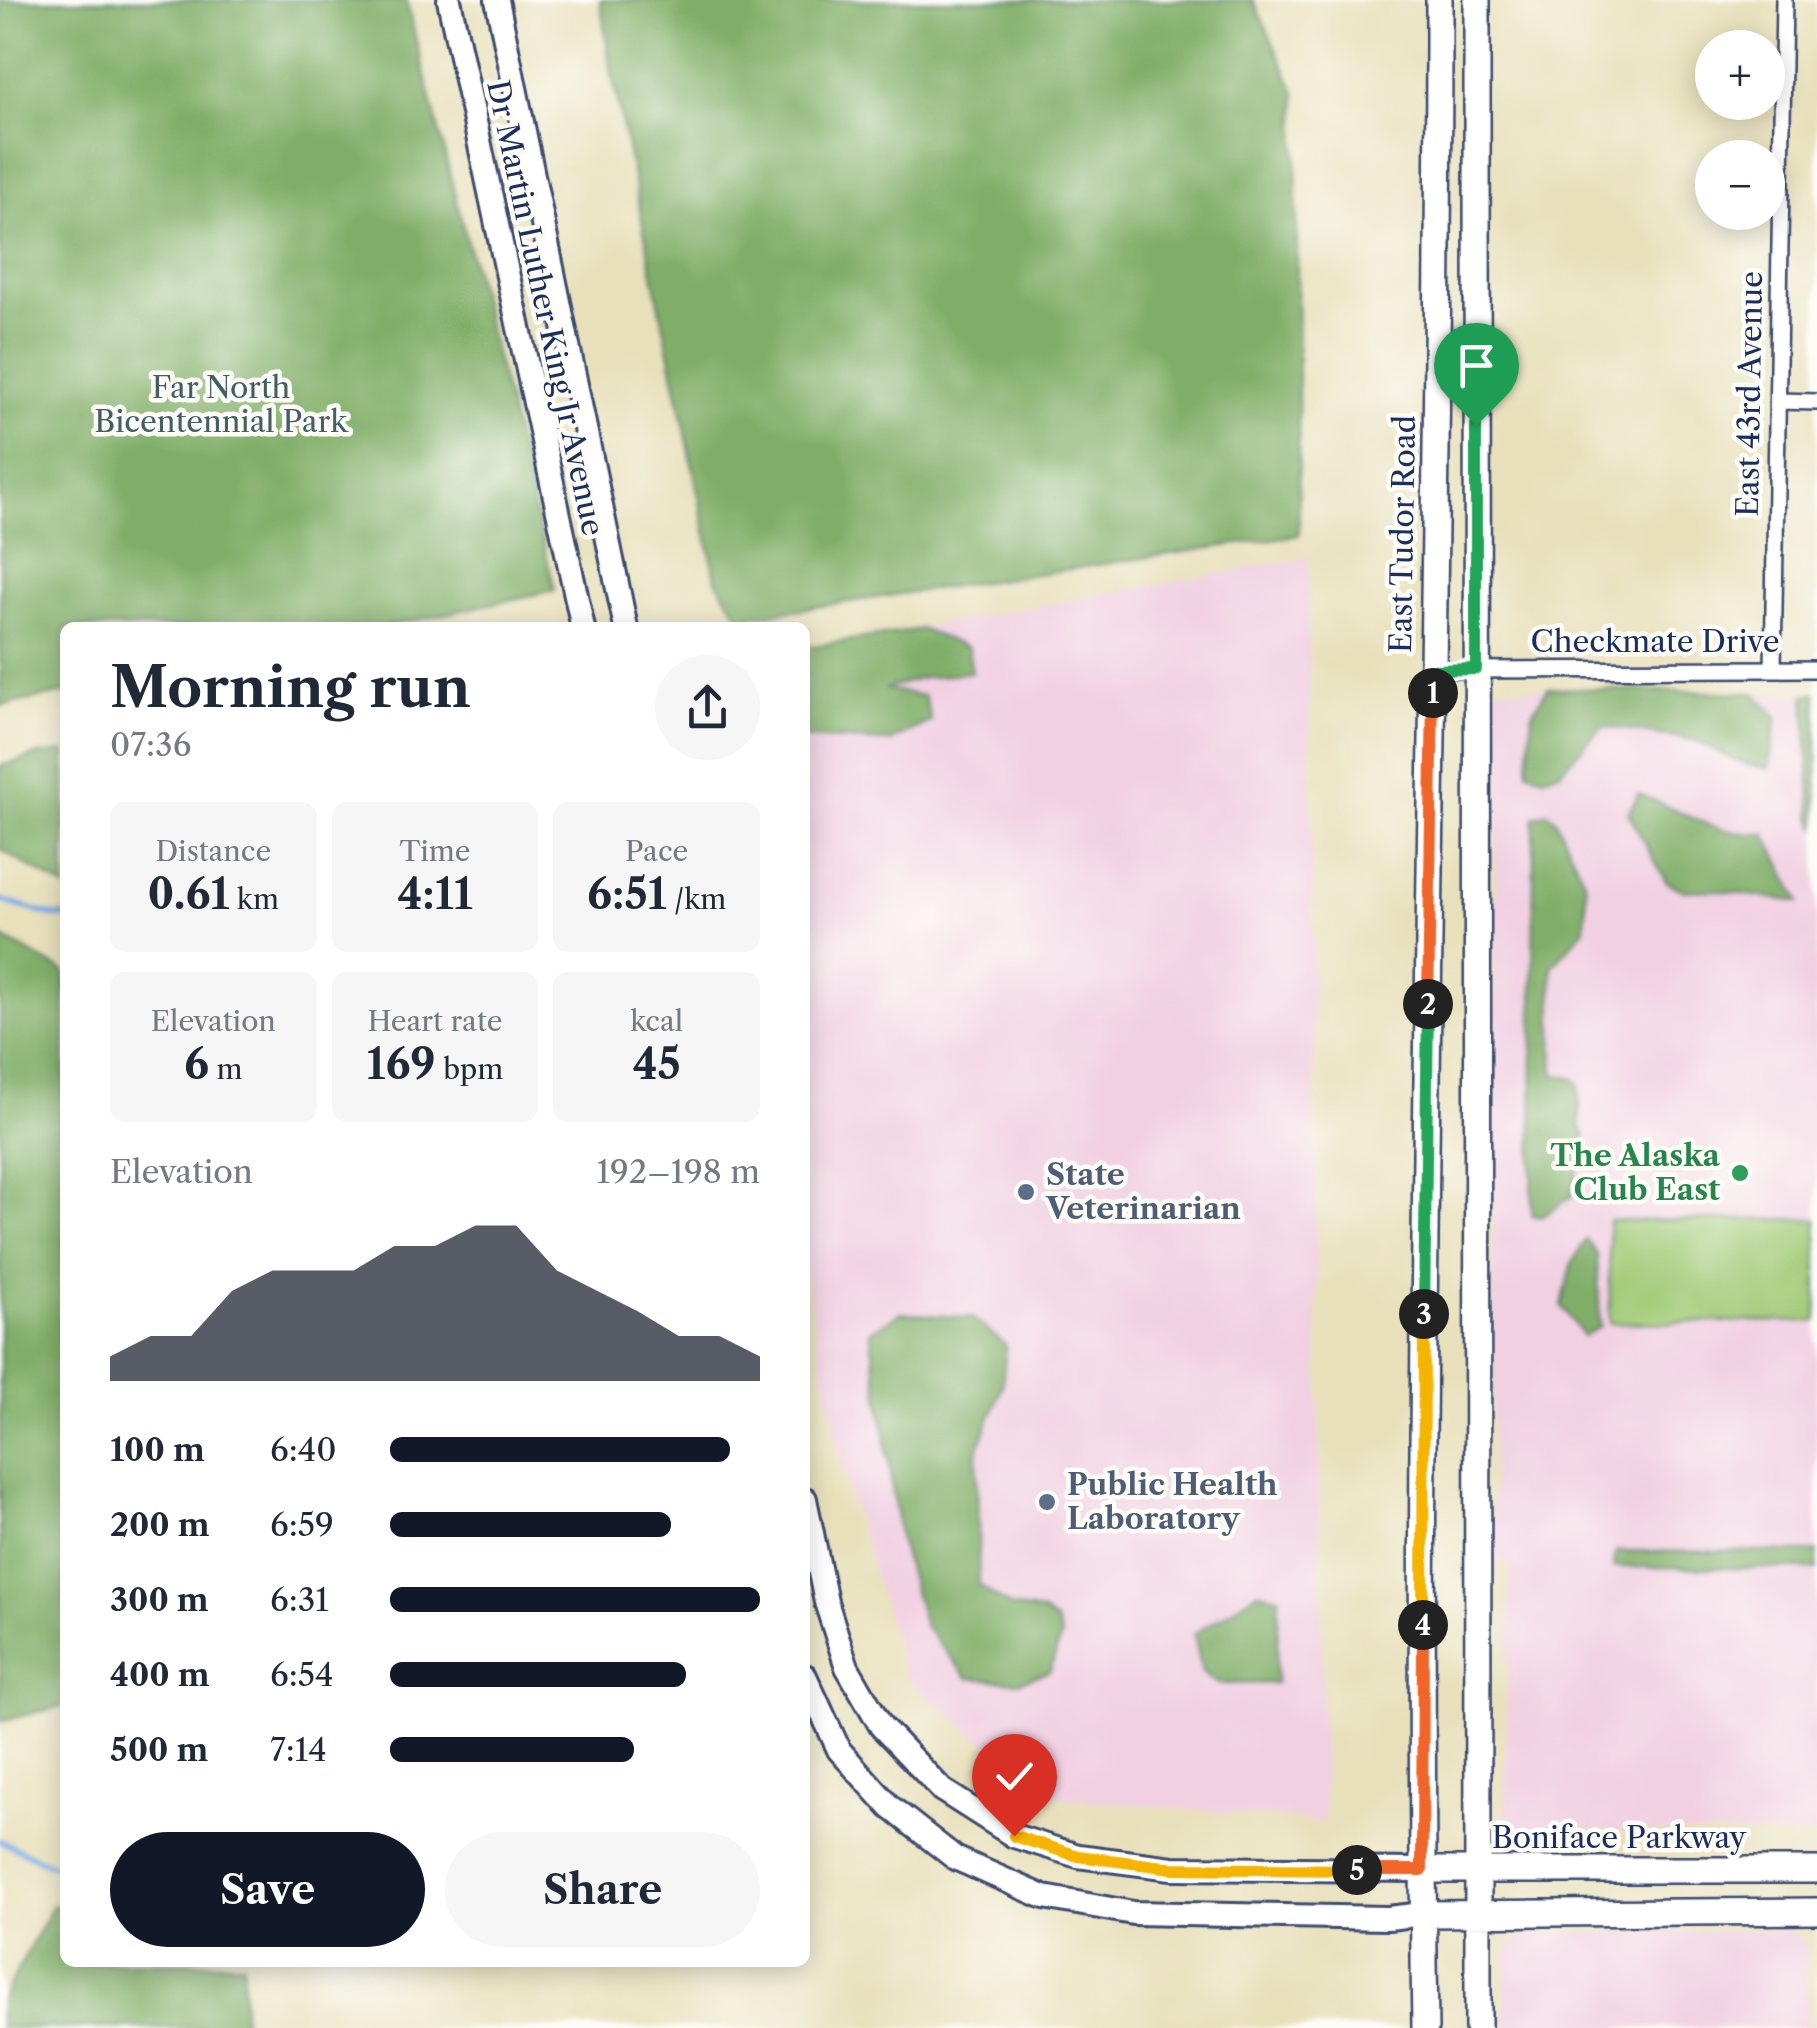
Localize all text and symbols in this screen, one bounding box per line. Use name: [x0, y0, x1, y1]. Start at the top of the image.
map controls: [1695, 30, 1785, 230]
button: +: [1695, 30, 1785, 120]
street label: Dr Martin Luther King Jr Avenue: [479, 77, 612, 539]
button: −: [1695, 140, 1785, 230]
street label: East 43rd Avenue: [1729, 271, 1770, 517]
pin: [1434, 323, 1519, 426]
icon: arrive: [1449, 338, 1504, 393]
park label: Far North Bicentennial Park: [94, 369, 349, 440]
street label: East Tudor Road: [1382, 415, 1423, 653]
street label: Checkmate Drive: [1531, 623, 1779, 660]
text: Morning run: [110, 654, 471, 721]
button: share: [655, 655, 760, 760]
pin: 1: [1408, 668, 1458, 718]
text: 1: [1427, 676, 1439, 710]
text: 07:36: [110, 725, 191, 764]
text: Distance: [155, 834, 271, 868]
text: Time: [400, 834, 470, 868]
text: Pace: [625, 834, 688, 868]
text: 0.61: [148, 868, 229, 920]
text: 4:11: [397, 868, 473, 920]
text: 6:51: [587, 868, 667, 920]
text: km: [229, 882, 279, 916]
text: /km: [667, 882, 726, 916]
pin: 2: [1403, 979, 1453, 1029]
text: 2: [1420, 987, 1436, 1021]
text: Elevation: [151, 1004, 276, 1038]
text: Heart rate: [368, 1004, 502, 1038]
text: kcal: [630, 1004, 683, 1038]
text: 6: [184, 1038, 209, 1090]
text: 169: [367, 1038, 436, 1090]
text: 45: [633, 1038, 681, 1090]
text: m: [209, 1052, 243, 1086]
text: bpm: [436, 1052, 503, 1086]
place label: The Alaska Club East: [1550, 1137, 1721, 1208]
text: Elevation: [110, 1152, 253, 1191]
text: 192–198 m: [596, 1152, 760, 1191]
place label: State Veterinarian: [1045, 1156, 1241, 1227]
marker: The Alaska Club East: [1729, 1162, 1751, 1184]
marker: State Veterinarian: [1015, 1181, 1037, 1203]
pin: 3: [1399, 1289, 1449, 1339]
text: 3: [1416, 1297, 1432, 1331]
text: 100 m: [110, 1430, 205, 1469]
text: 6:40: [270, 1430, 337, 1469]
place label: Public Health Laboratory: [1067, 1466, 1278, 1537]
marker: Public Health Laboratory: [1036, 1491, 1058, 1513]
text: 200 m: [110, 1505, 210, 1544]
text: 6:59: [270, 1505, 334, 1544]
text: 300 m: [110, 1580, 209, 1619]
text: 6:31: [270, 1580, 329, 1619]
pin: 4: [1398, 1600, 1448, 1650]
text: 4: [1415, 1608, 1431, 1642]
text: 400 m: [110, 1655, 210, 1694]
text: 6:54: [270, 1655, 334, 1694]
text: 500 m: [110, 1730, 208, 1769]
text: 7:14: [270, 1730, 327, 1769]
pin: [972, 1734, 1057, 1837]
icon: check: [987, 1749, 1042, 1804]
street label: Boniface Parkway: [1492, 1819, 1747, 1856]
button: Save: [110, 1832, 425, 1947]
button: Share: [445, 1832, 760, 1947]
pin: 5: [1332, 1845, 1382, 1895]
text: 5: [1349, 1853, 1365, 1887]

